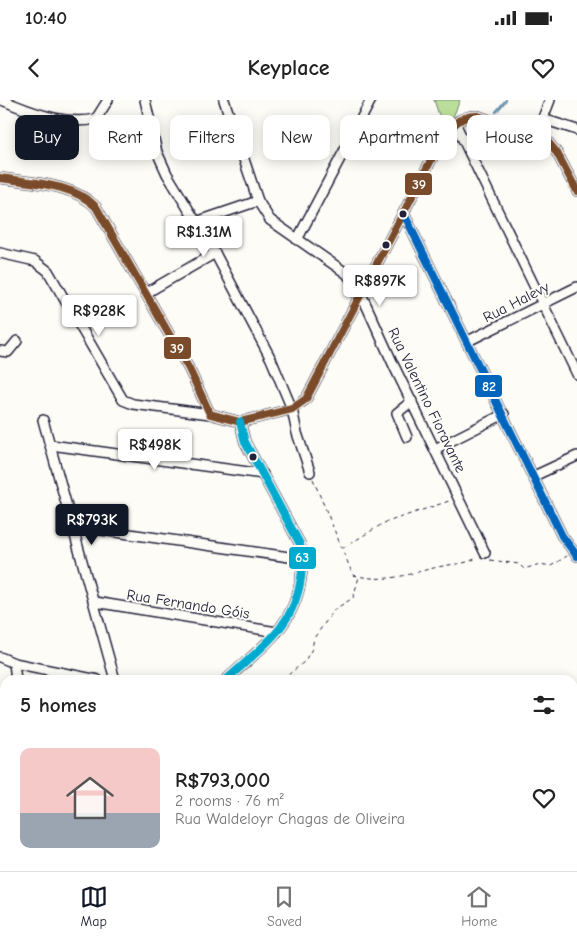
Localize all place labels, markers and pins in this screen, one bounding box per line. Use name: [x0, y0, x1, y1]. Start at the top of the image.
unlabelled marker: [398, 209, 408, 219]
pin: R$1.31M: [158, 216, 250, 258]
unlabelled marker: [381, 240, 391, 250]
pin: R$897K: [339, 264, 421, 307]
pin: R$928K: [58, 294, 140, 337]
pin: R$498K: [114, 428, 196, 471]
unlabelled marker: [248, 452, 258, 462]
pin: R$793K: [51, 504, 133, 546]

